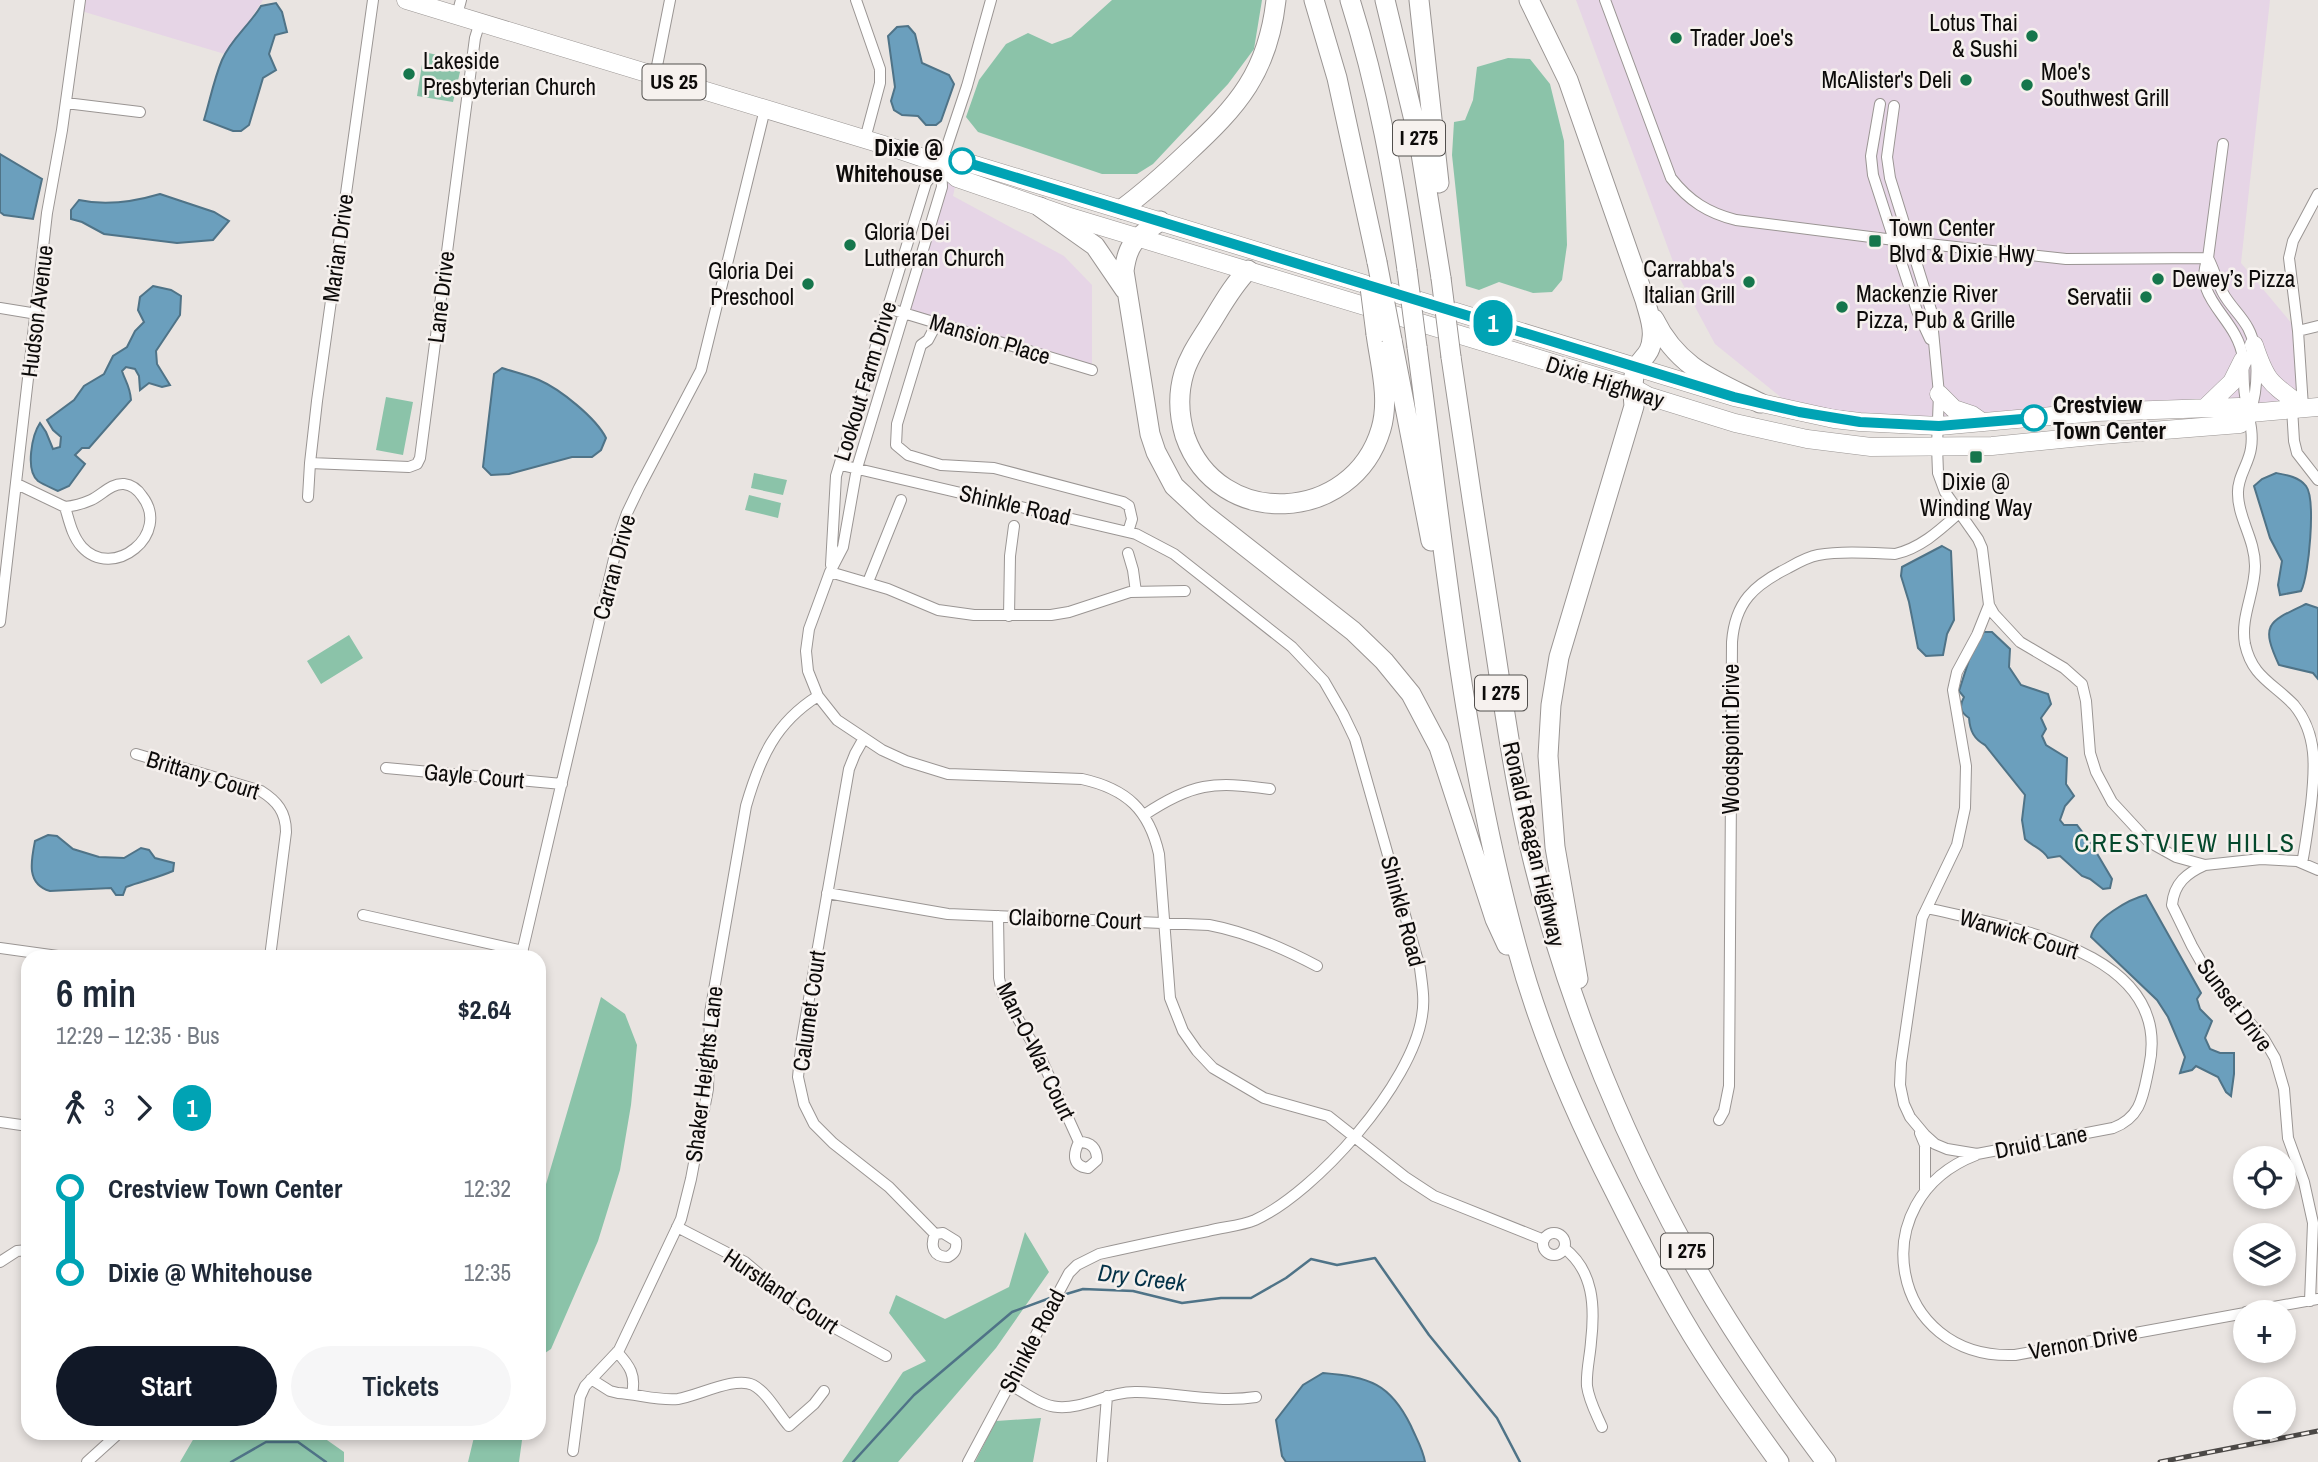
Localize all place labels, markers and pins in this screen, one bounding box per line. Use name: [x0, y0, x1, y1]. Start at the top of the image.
place label: Lotus Thai & Sushi: [1929, 7, 2018, 64]
place label: Trader Joe's: [1690, 22, 1794, 53]
marker: Lotus Thai & Sushi: [2024, 28, 2040, 44]
marker: Trader Joe's: [1668, 30, 1684, 46]
place label: Lakeside Presbyterian Church: [423, 45, 596, 102]
place label: Moe's Southwest Grill: [2041, 56, 2169, 113]
place label: McAlister's Deli: [1822, 64, 1952, 95]
marker: Lakeside Presbyterian Church: [401, 66, 417, 82]
marker: McAlister's Deli: [1958, 72, 1974, 88]
marker: Moe's Southwest Grill: [2019, 77, 2035, 93]
place label: Dixie @ Whitehouse: [836, 132, 943, 189]
marker: Dixie @ Whitehouse: [949, 148, 975, 174]
place label: Town Center Blvd & Dixie Hwy: [1889, 212, 2035, 269]
place label: Gloria Dei Lutheran Church: [864, 216, 1004, 273]
marker: Town Center Blvd & Dixie Hwy: [1867, 233, 1883, 249]
marker: Gloria Dei Lutheran Church: [842, 237, 858, 253]
place label: Carrabba's Italian Grill: [1643, 253, 1735, 310]
place label: Gloria Dei Preschool: [708, 255, 794, 312]
place label: Dewey’s Pizza: [2172, 263, 2296, 294]
marker: Dewey’s Pizza: [2150, 271, 2166, 287]
marker: Carrabba's Italian Grill: [1741, 274, 1757, 290]
marker: Gloria Dei Preschool: [800, 276, 816, 292]
place label: Mackenzie River Pizza, Pub & Grille: [1856, 278, 2015, 335]
place label: Servatii: [2067, 281, 2132, 312]
marker: Servatii: [2138, 289, 2154, 305]
marker: Mackenzie River Pizza, Pub & Grille: [1834, 299, 1850, 315]
place label: Crestview Town Center: [2053, 389, 2167, 446]
marker: Crestview Town Center: [2021, 405, 2047, 431]
marker: Dixie @ Winding Way: [1968, 449, 1984, 465]
place label: Dixie @ Winding Way: [1920, 466, 2033, 523]

